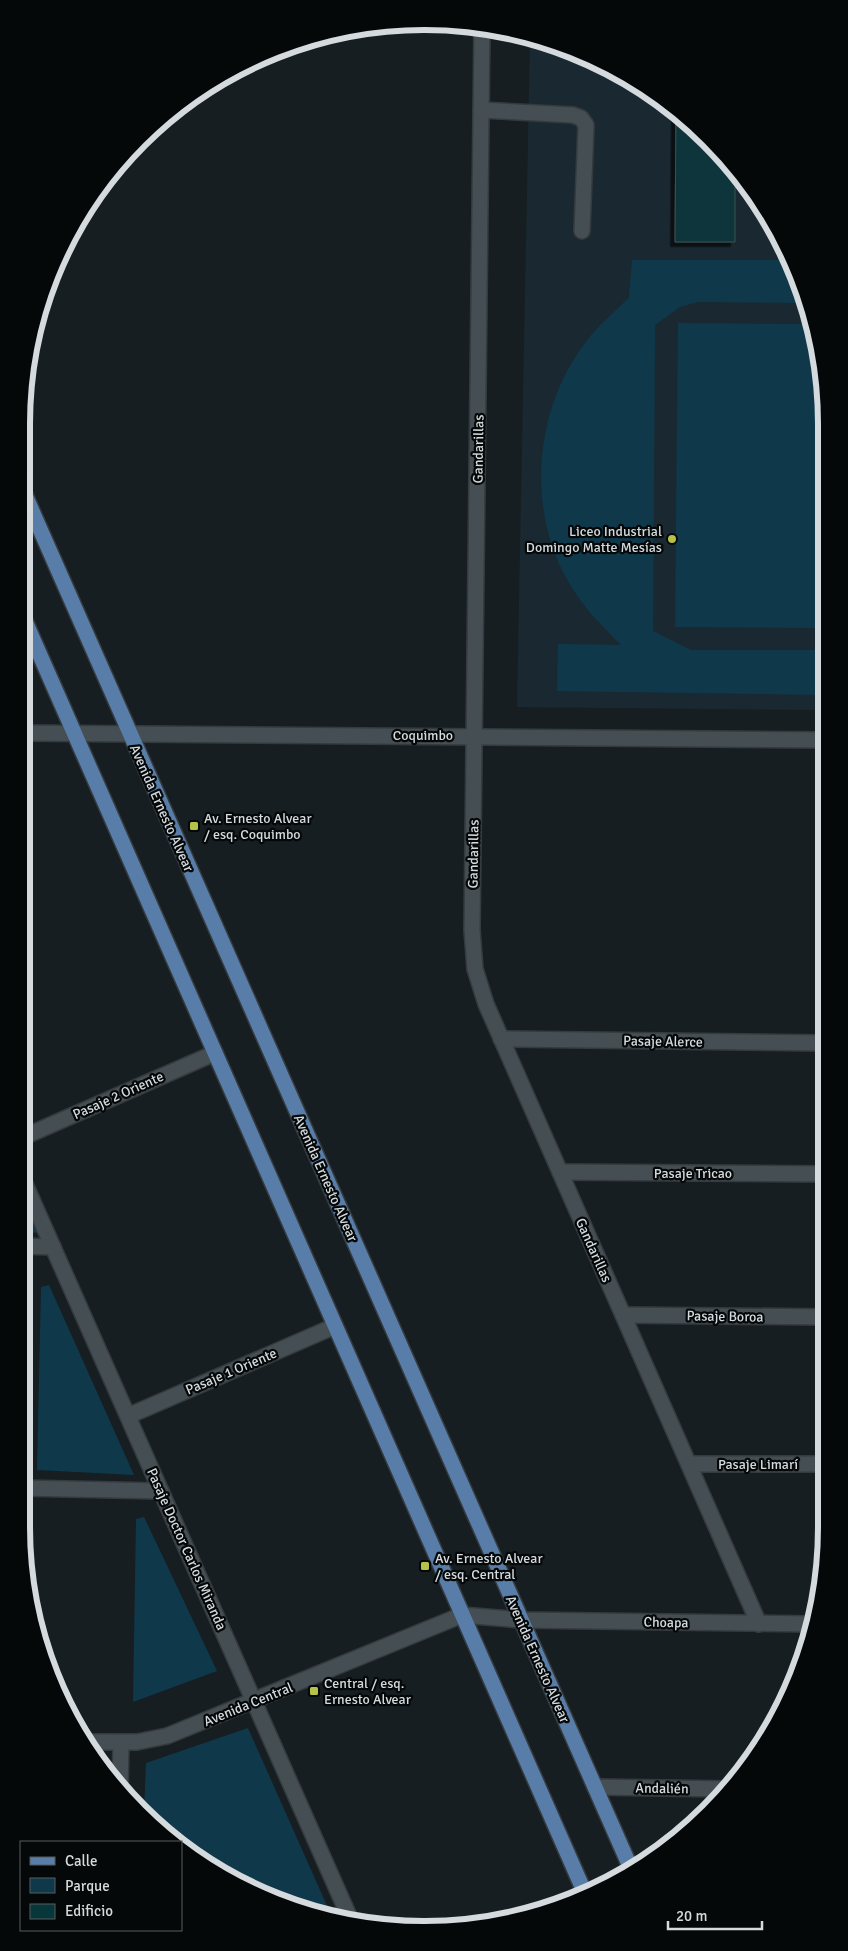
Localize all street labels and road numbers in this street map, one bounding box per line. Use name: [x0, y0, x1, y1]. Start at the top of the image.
street label: Gandarillas: [469, 414, 488, 484]
street label: Coquimbo: [393, 727, 453, 744]
street label: Avenida Ernesto Alvear: [126, 742, 198, 875]
street label: Gandarillas: [464, 819, 483, 889]
street label: Pasaje Alerce: [623, 1032, 703, 1051]
street label: Pasaje 2 Oriente: [70, 1068, 166, 1123]
street label: Avenida Ernesto Alvear: [290, 1112, 362, 1245]
street label: Pasaje Tricao: [654, 1165, 732, 1182]
street label: Gandarillas: [572, 1215, 615, 1285]
street label: Pasaje Boroa: [686, 1307, 764, 1326]
street label: Pasaje 1 Oriente: [183, 1345, 279, 1398]
street label: Pasaje Limarí: [718, 1456, 798, 1473]
street label: Pasaje Doctor Carlos Miranda: [143, 1466, 230, 1633]
street label: Avenida Ernesto Alvear: [502, 1593, 574, 1726]
street label: Choapa: [643, 1614, 689, 1631]
street label: Avenida Central: [201, 1679, 295, 1730]
street label: Andalién: [635, 1780, 689, 1797]

